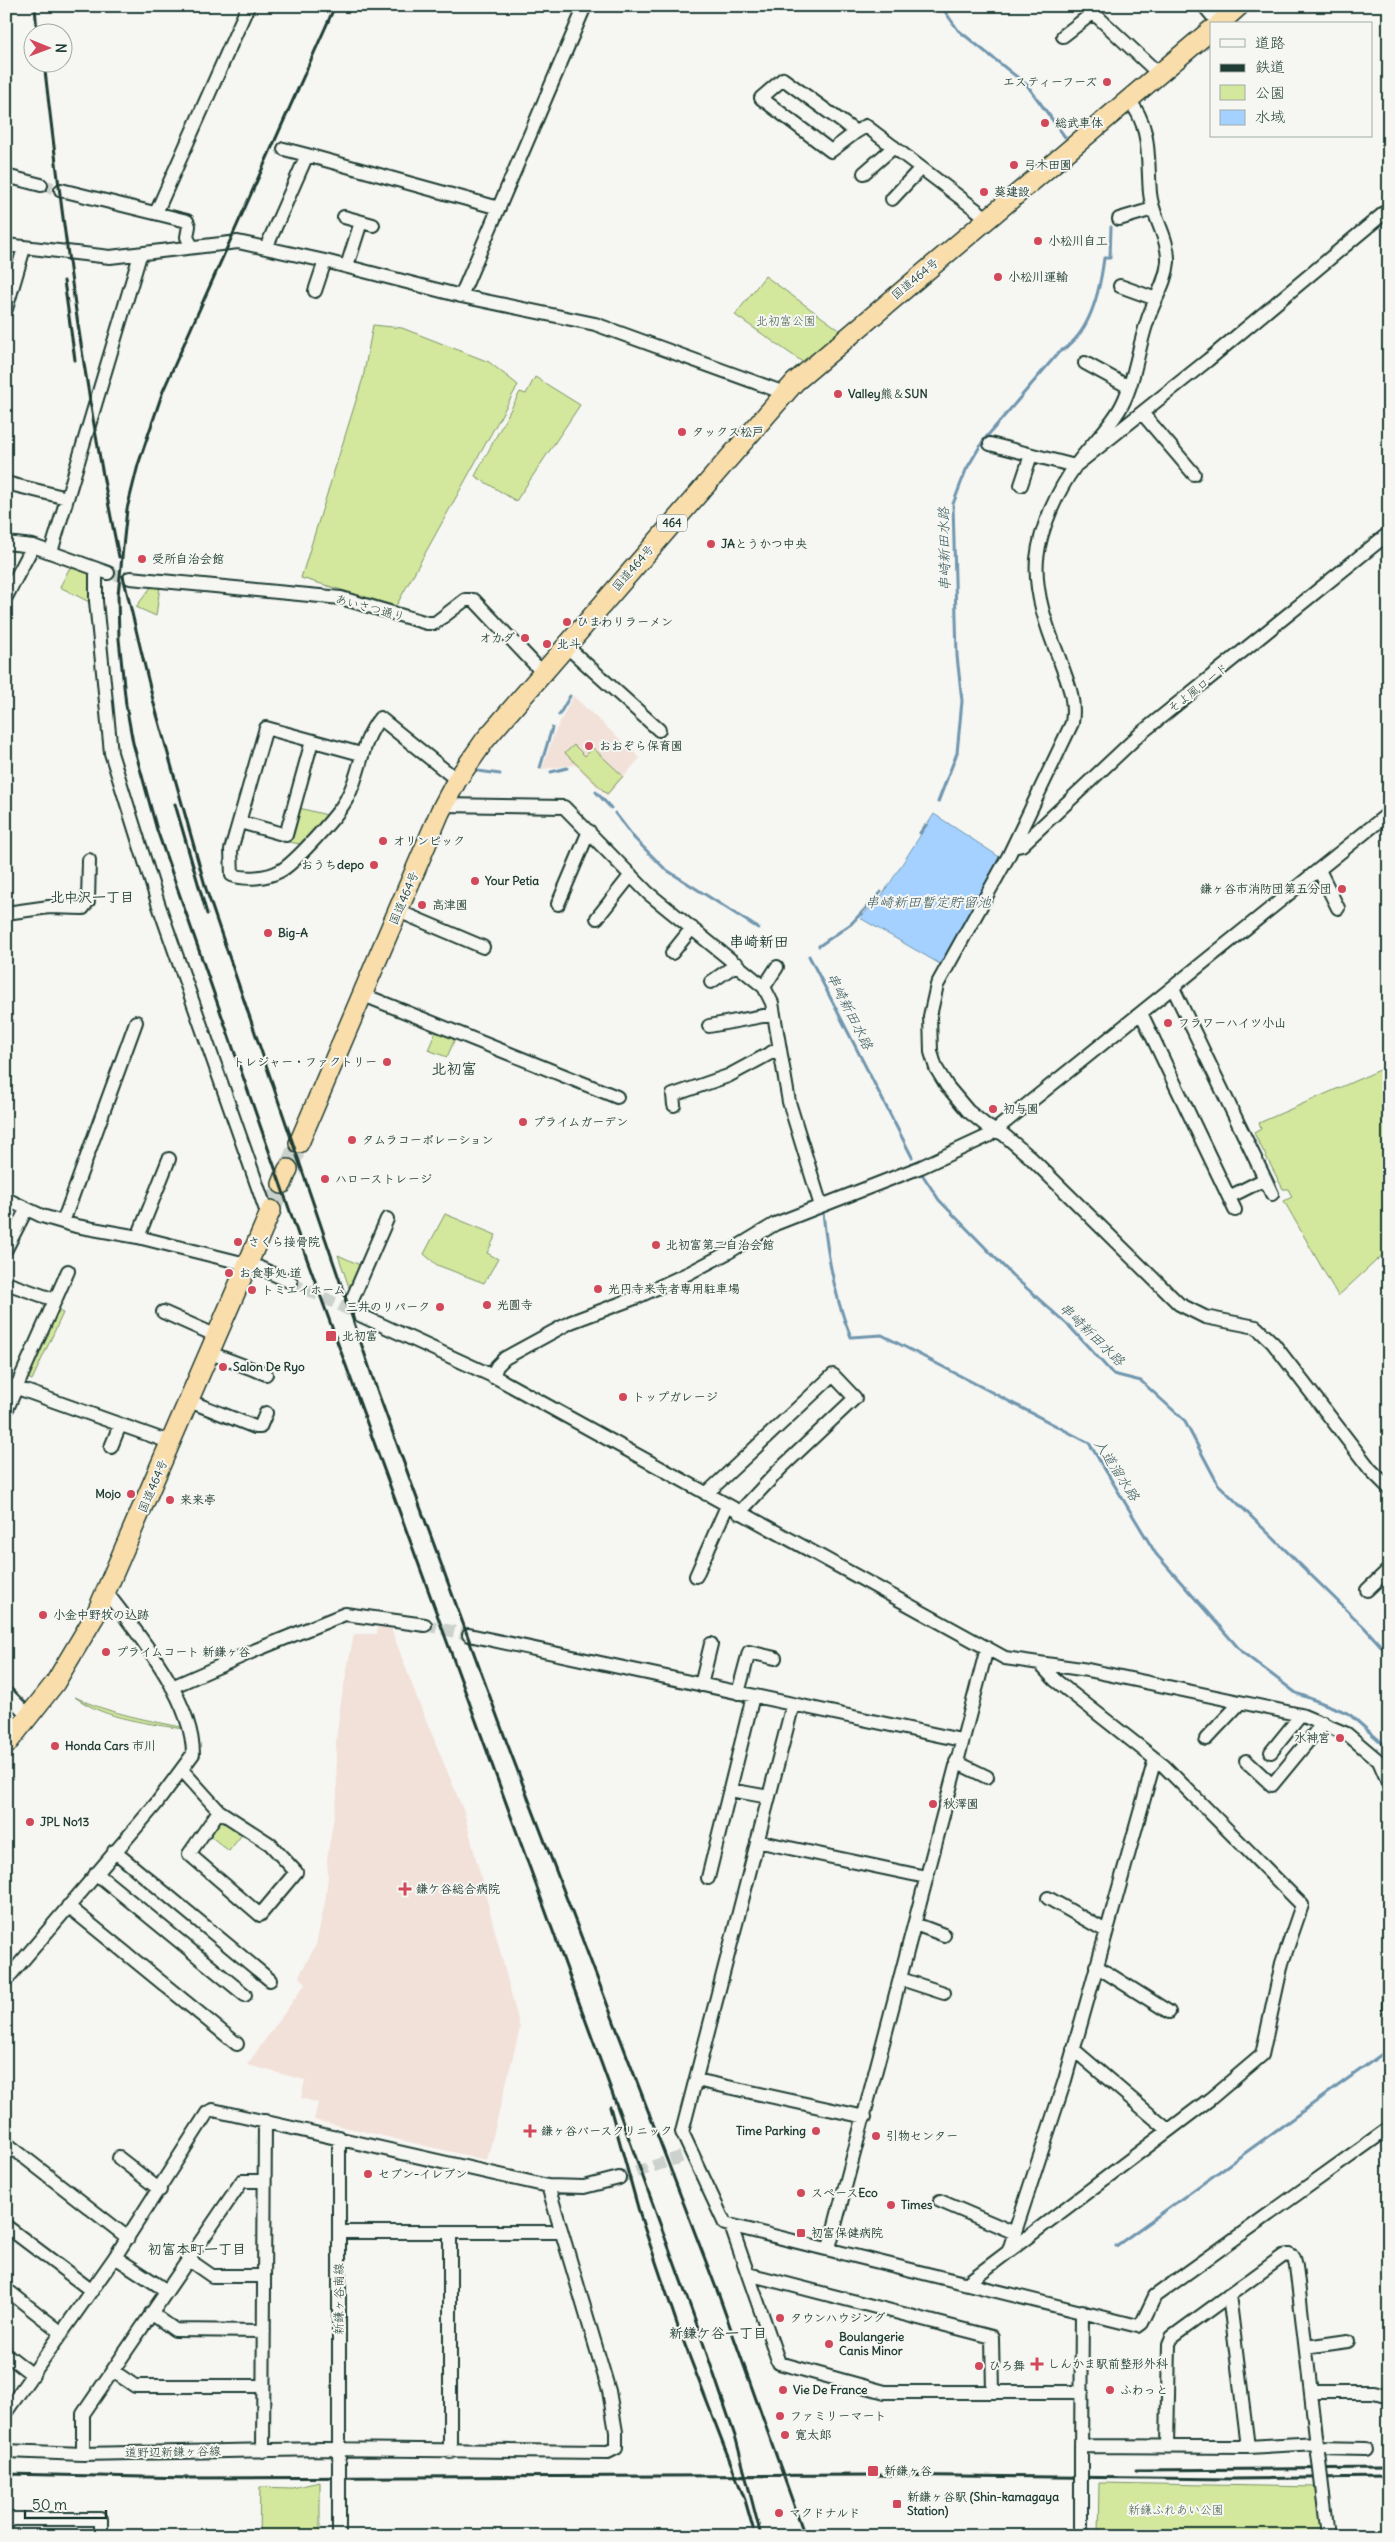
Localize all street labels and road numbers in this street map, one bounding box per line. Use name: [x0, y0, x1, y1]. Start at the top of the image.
street label: 国道464号: [888, 255, 941, 303]
road number: 464: [657, 514, 687, 532]
street label: 国道464号: [608, 541, 657, 594]
street label: あいさつ通り: [334, 591, 407, 624]
street label: そよ風ロード: [1165, 660, 1231, 716]
street label: 国道464号: [386, 869, 422, 927]
street label: 国道464号: [135, 1457, 171, 1515]
street label: 新鎌ヶ谷南線: [331, 2263, 346, 2335]
street label: 道野辺新鎌ヶ谷線: [125, 2443, 221, 2460]

